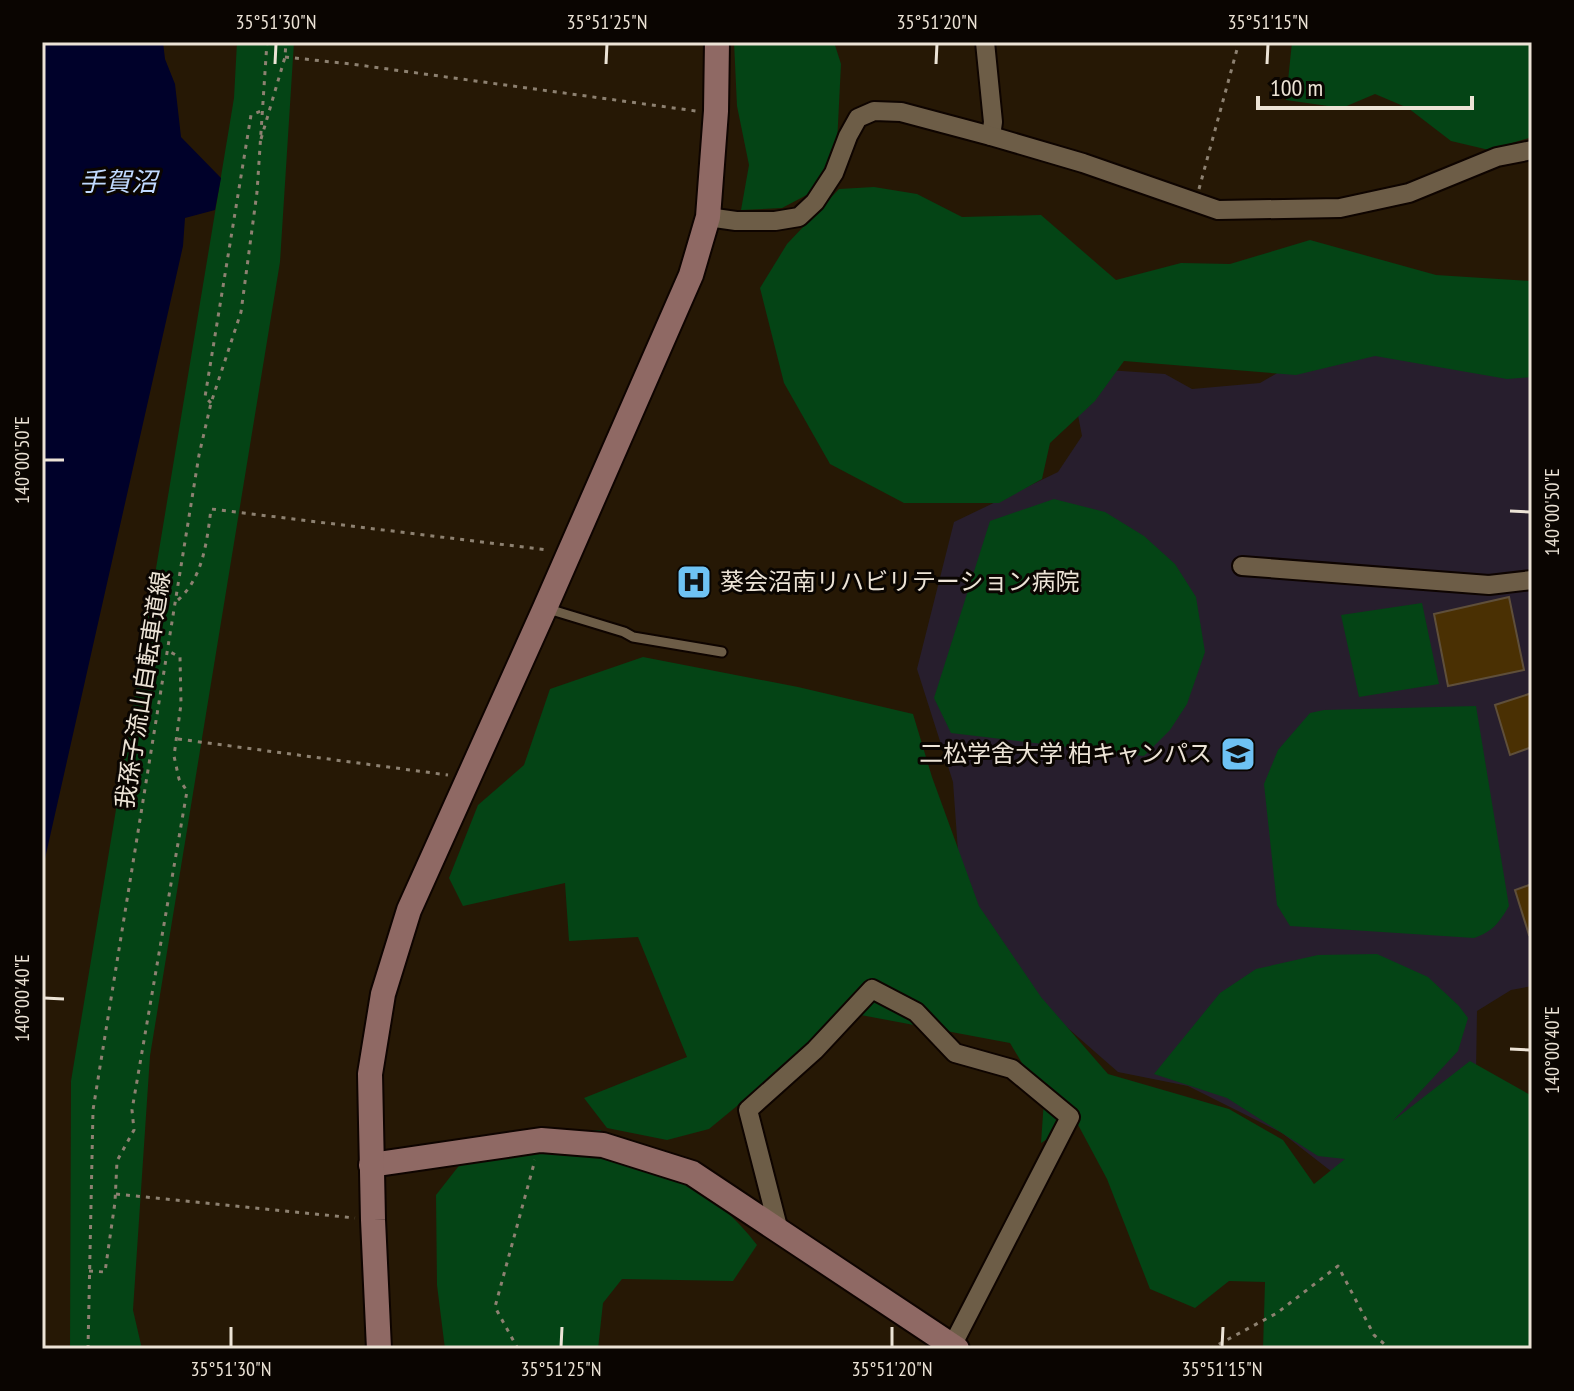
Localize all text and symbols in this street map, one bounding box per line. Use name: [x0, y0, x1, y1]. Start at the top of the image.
text: 35°51'30"N: [236, 9, 316, 35]
text: 35°51'25"N: [567, 9, 647, 35]
text: 35°51'20"N: [897, 9, 977, 35]
text: 35°51'15"N: [1228, 9, 1308, 35]
scale bar: [1258, 60, 1472, 110]
text: 100 m: [1270, 72, 1323, 103]
water label: 手賀沼: [79, 165, 161, 198]
text: 140°00'50"E: [9, 416, 35, 504]
text: 140°00'50"E: [1539, 468, 1565, 556]
hospital icon: 葵会沼南リハビリテーション病院: [675, 563, 713, 601]
place label: 葵会沼南リハビリテーション病院: [720, 566, 1080, 597]
street label: 我孫子流山自転車道線: [108, 569, 177, 811]
school or university icon: 二松学舍大学 柏キャンパス: [1219, 735, 1257, 773]
place label: 二松学舍大学 柏キャンパス: [919, 738, 1212, 769]
text: 140°00'40"E: [9, 954, 35, 1042]
text: 140°00'40"E: [1539, 1006, 1565, 1094]
text: 35°51'30"N: [191, 1356, 271, 1382]
text: 35°51'25"N: [521, 1356, 601, 1382]
text: 35°51'20"N: [852, 1356, 932, 1382]
text: 35°51'15"N: [1182, 1356, 1262, 1382]

